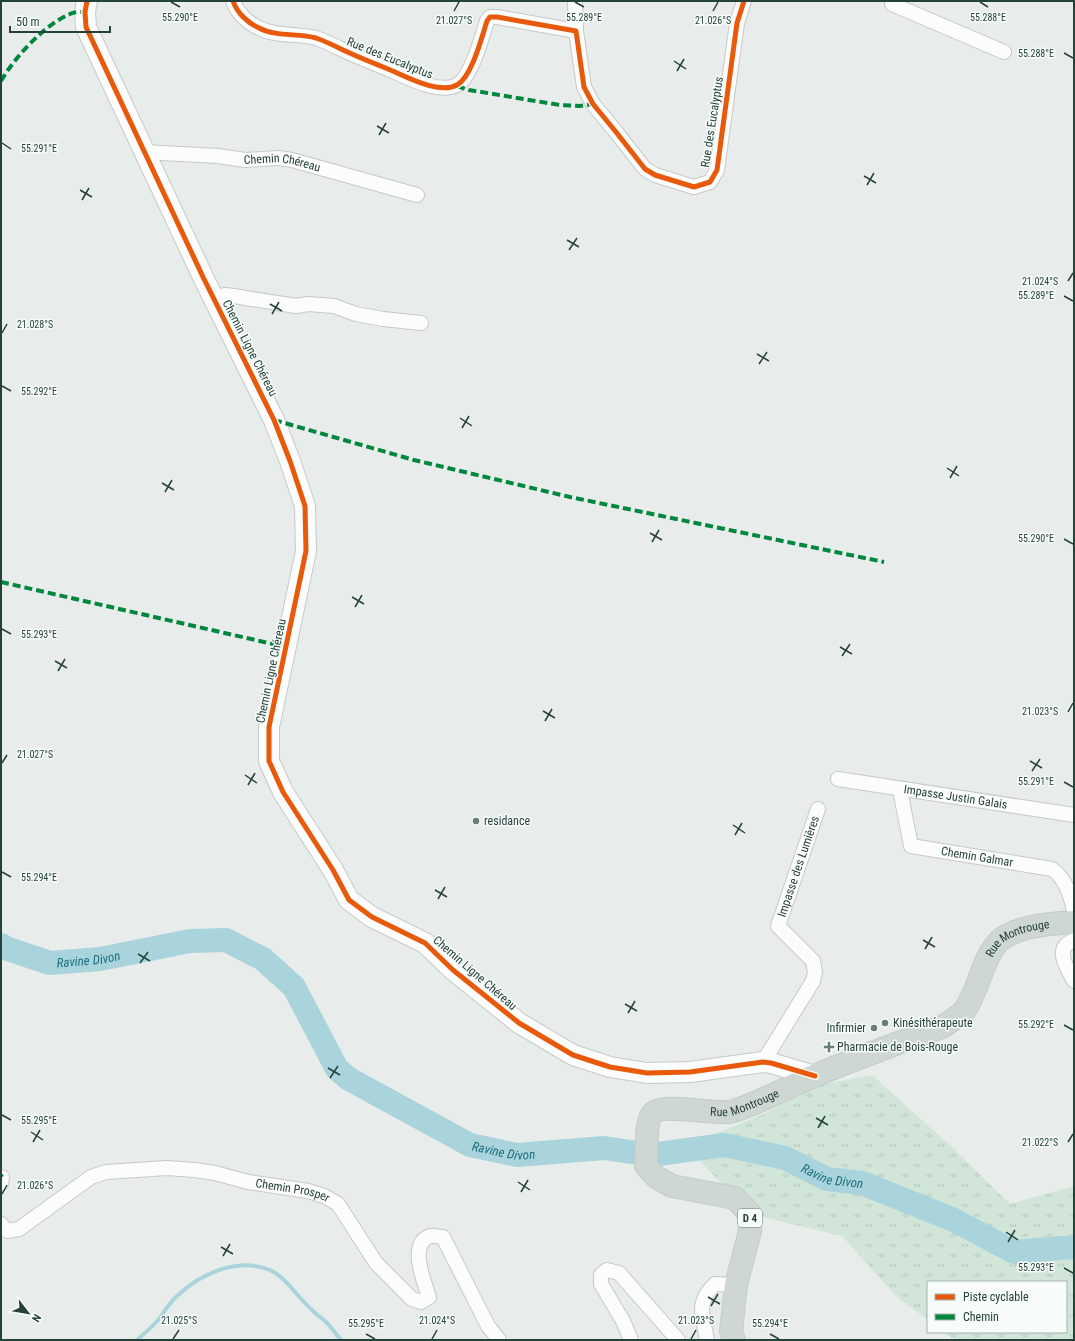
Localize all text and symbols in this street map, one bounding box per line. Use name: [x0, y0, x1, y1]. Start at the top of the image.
scale bar: [10, 8, 110, 34]
text: 55.290°E: [162, 12, 198, 23]
text: 55.289°E: [566, 12, 602, 23]
text: 55.288°E: [970, 12, 1006, 23]
text: 50 m: [16, 15, 40, 29]
text: 21.027°S: [436, 15, 472, 26]
text: 21.026°S: [695, 15, 731, 26]
street label: Rue des Eucalyptus: [345, 34, 435, 82]
text: 55.288°E: [1018, 48, 1054, 59]
street label: Rue des Eucalyptus: [698, 76, 726, 168]
text: 55.291°E: [21, 143, 57, 154]
street label: Chemin Chéreau: [243, 151, 322, 175]
text: 21.024°S: [1022, 276, 1058, 287]
text: 55.289°E: [1018, 290, 1054, 301]
street label: Chemin Ligne Chéreau: [220, 298, 280, 399]
text: 21.028°S: [17, 319, 53, 330]
text: 55.292°E: [21, 386, 57, 397]
text: 55.290°E: [1018, 533, 1054, 544]
street label: Chemin Ligne Chéreau: [253, 617, 289, 724]
text: 55.293°E: [21, 629, 57, 640]
text: 21.023°S: [1022, 706, 1058, 717]
text: 21.027°S: [17, 749, 53, 760]
text: 55.291°E: [1018, 776, 1054, 787]
street label: Impasse Justin Galais: [903, 782, 1008, 812]
place label: residance: [484, 814, 530, 828]
street label: Impasse des Lumières: [775, 814, 822, 919]
marker: residance: [471, 816, 481, 826]
street label: Chemin Galmar: [940, 844, 1014, 870]
text: 55.294°E: [21, 872, 57, 883]
street label: Rue Montrouge: [983, 917, 1051, 960]
street label: Chemin Ligne Chéreau: [430, 933, 520, 1013]
water label: Ravine Divon: [56, 948, 122, 970]
place label: Kinésithérapeute: [893, 1016, 973, 1030]
marker: Kinésithérapeute: [880, 1018, 890, 1028]
text: 55.292°E: [1018, 1019, 1054, 1030]
place label: Infirmier: [827, 1021, 866, 1035]
marker: Infirmier: [869, 1023, 879, 1033]
place label: Pharmacie de Bois-Rouge: [837, 1040, 959, 1054]
marker: Pharmacie de Bois-Rouge: [824, 1042, 834, 1052]
street label: Rue Montrouge: [710, 1086, 782, 1119]
text: 55.295°E: [21, 1115, 57, 1126]
text: 21.022°S: [1022, 1137, 1058, 1148]
water label: Ravine Divon: [471, 1139, 536, 1163]
water label: Ravine Divon: [799, 1160, 864, 1191]
street label: Chemin Prosper: [254, 1176, 333, 1205]
text: 21.026°S: [17, 1180, 53, 1191]
road number: D 4: [738, 1209, 762, 1227]
text: 55.293°E: [1018, 1262, 1054, 1273]
legend: [927, 1281, 1067, 1333]
text: Piste cyclable: [963, 1290, 1029, 1304]
north arrow: [8, 1293, 48, 1333]
text: Chemin: [963, 1310, 999, 1324]
text: N: [29, 1312, 43, 1324]
text: 21.025°S: [161, 1315, 197, 1326]
text: 21.024°S: [419, 1315, 455, 1326]
text: 21.023°S: [678, 1315, 714, 1326]
text: 55.295°E: [348, 1318, 384, 1329]
text: 55.294°E: [752, 1318, 788, 1329]

